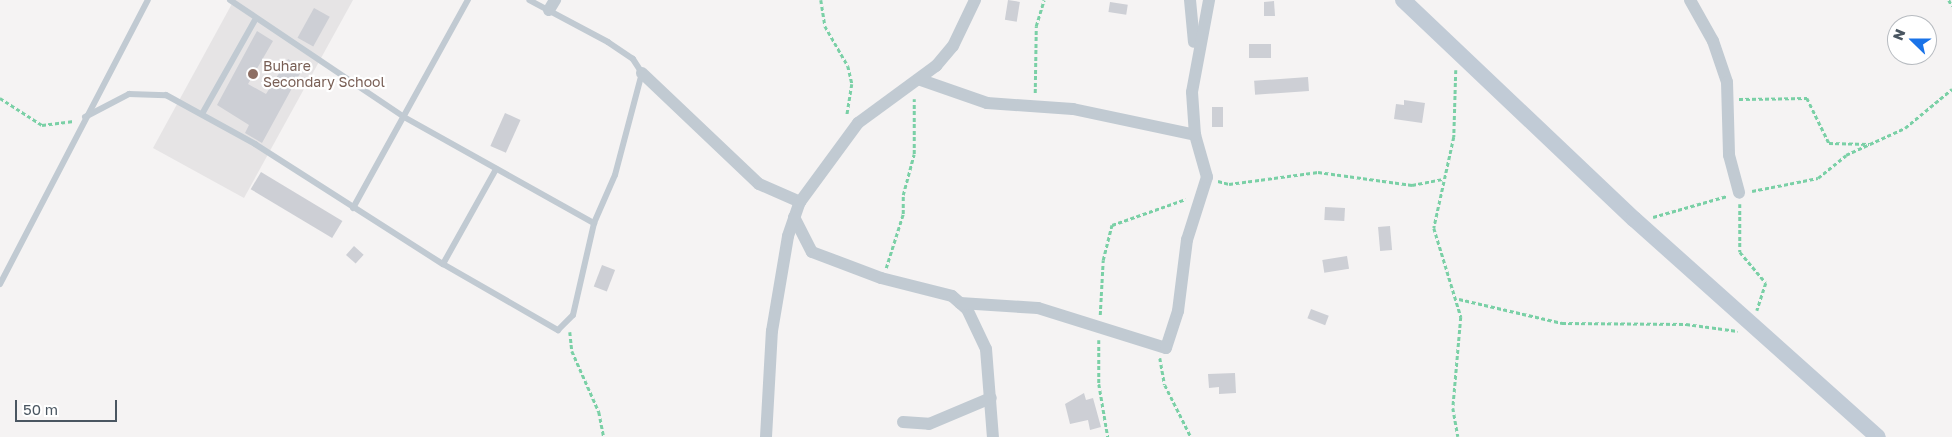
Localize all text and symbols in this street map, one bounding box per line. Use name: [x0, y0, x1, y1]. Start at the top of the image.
north arrow: [1887, 15, 1937, 65]
text: N: [1889, 26, 1908, 43]
place label: Buhare Secondary School: [263, 58, 385, 90]
marker: Buhare Secondary School: [247, 68, 259, 80]
scale bar: [18, 390, 120, 422]
text: 50 m: [23, 400, 58, 418]

